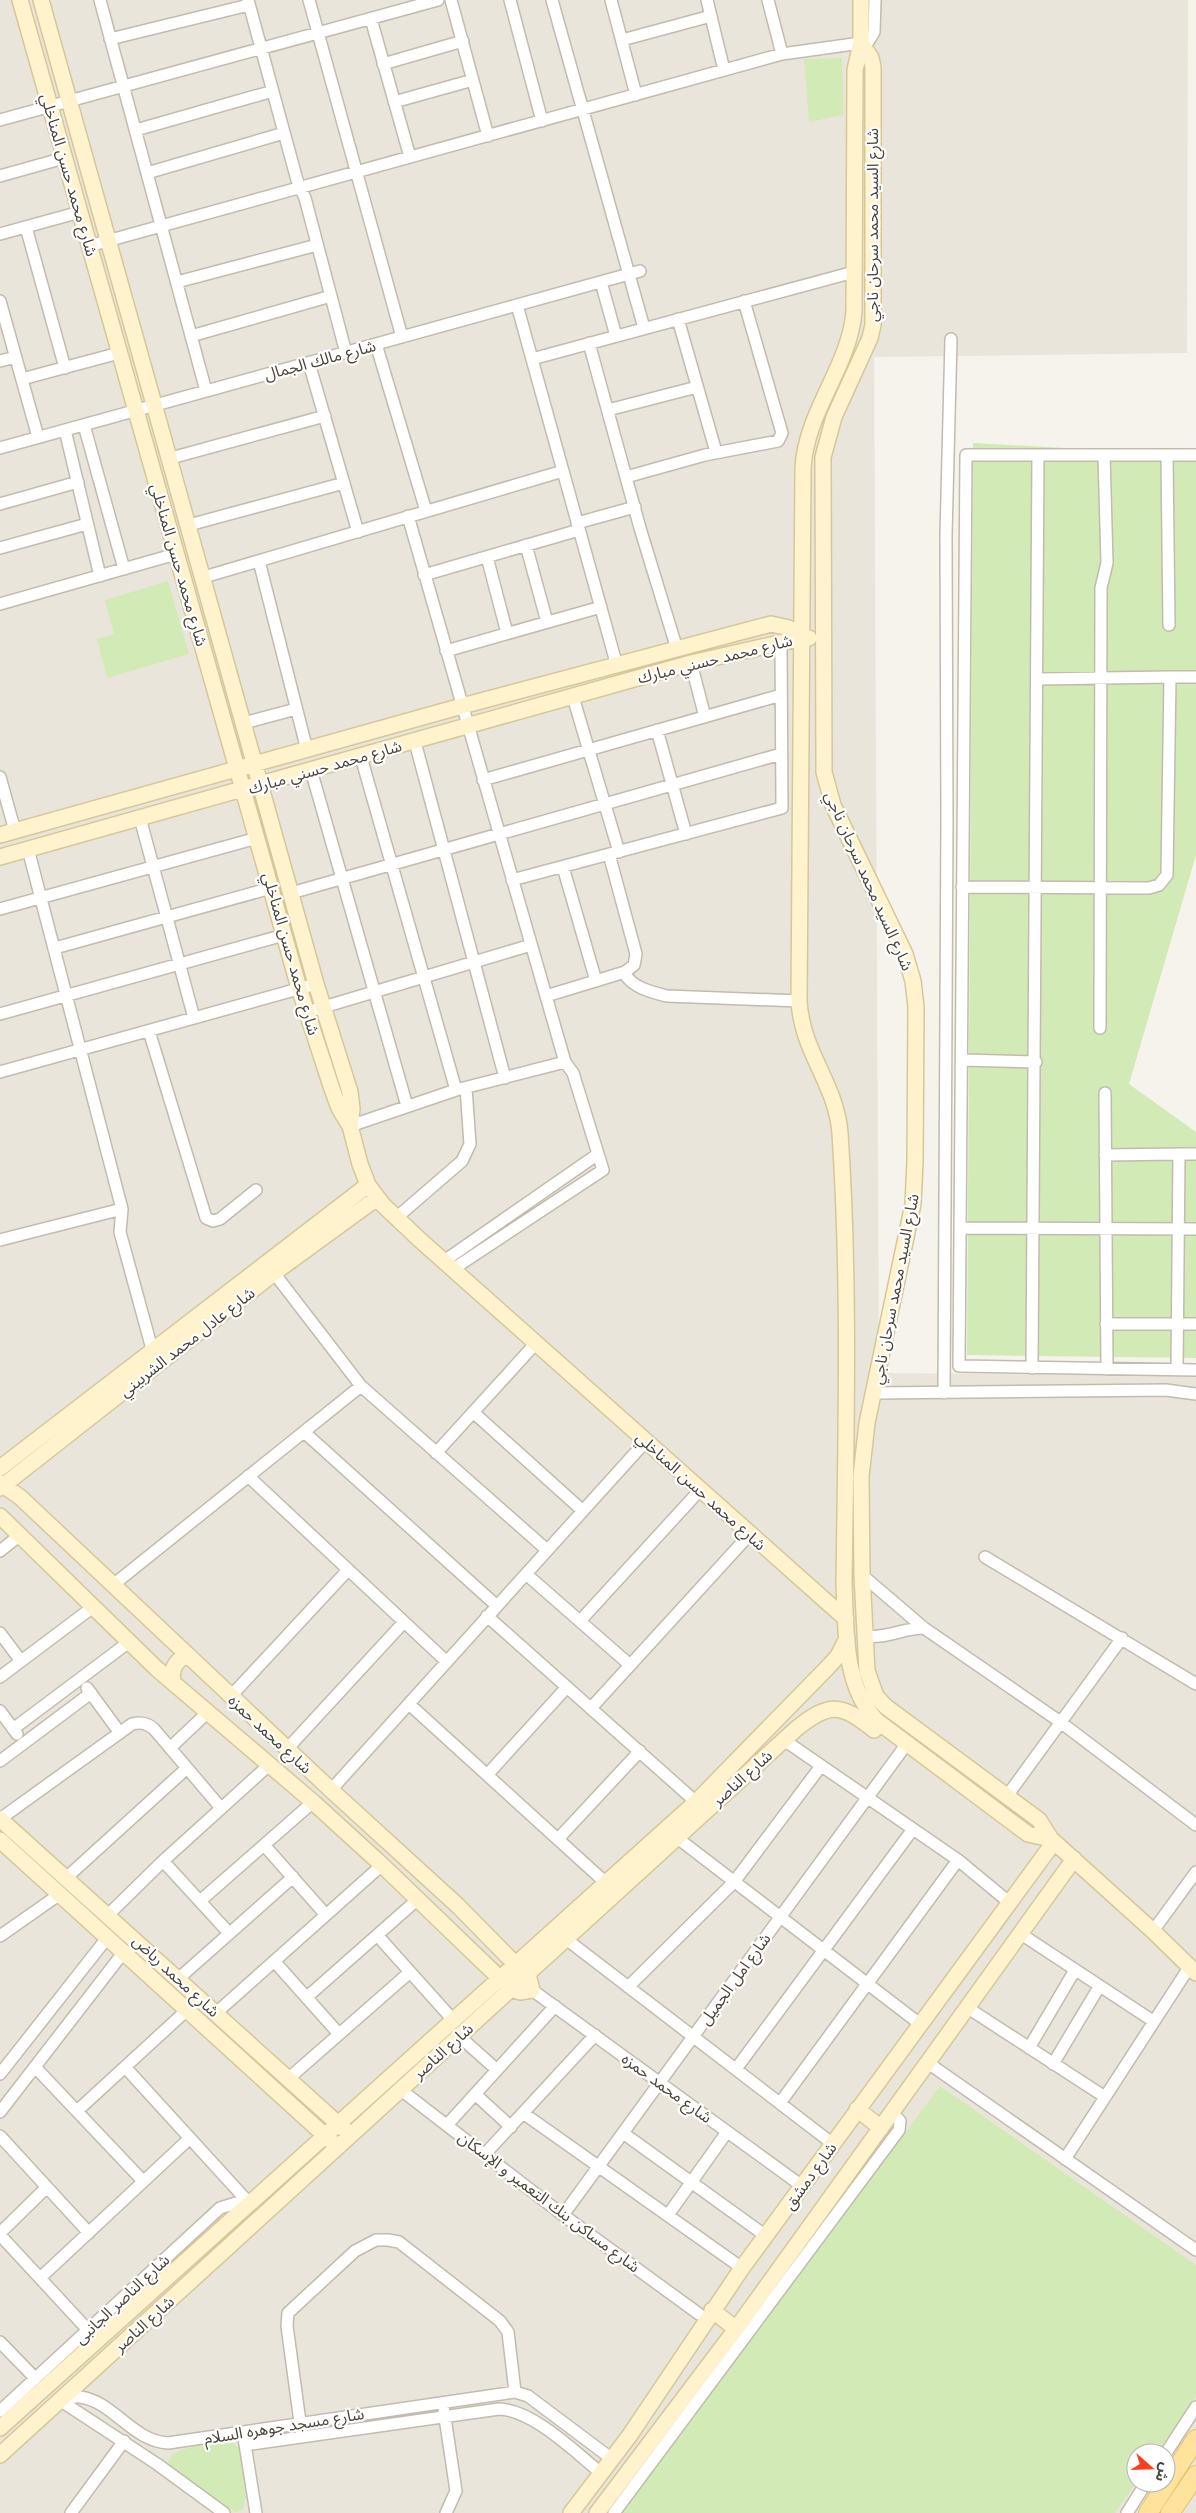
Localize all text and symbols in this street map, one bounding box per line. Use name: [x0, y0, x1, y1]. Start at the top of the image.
street label: شارع محمد حسن المناخلي: [34, 91, 101, 259]
street label: شارع السيد محمد سرحان ناجي: [863, 128, 885, 322]
street label: شارع مالك الجمال: [262, 336, 379, 387]
street label: شارع محمد حسن المناخلي: [144, 481, 211, 649]
street label: شارع محمد حسني مبارك: [636, 631, 795, 690]
street label: شارع محمد حسني مبارك: [246, 736, 405, 801]
street label: شارع السيد محمد سرحان ناجي: [818, 789, 917, 975]
street label: شارع محمد حسن المناخلي: [256, 870, 323, 1038]
street label: شارع السيد محمد سرحان ناجي: [867, 1192, 926, 1387]
street label: شارع عادل محمد الشربيني: [115, 1283, 260, 1403]
street label: شارع محمد حسن المناخلي: [630, 1428, 770, 1557]
street label: شارع محمد حمزه: [222, 1691, 316, 1780]
street label: شارع الناصر: [707, 1746, 778, 1813]
street label: شارع امل الجميل: [695, 1929, 777, 2030]
street label: شارع محمد رياض: [127, 1931, 223, 2023]
street label: شارع الناصر: [408, 2019, 479, 2086]
street label: شارع محمد حمزه: [616, 2049, 716, 2130]
street label: شارع مساكن بنك التعمير و الإسكان: [453, 2128, 643, 2279]
street label: شارع دمشق: [779, 2139, 843, 2215]
street label: شارع الناصر الجانبى: [70, 2250, 174, 2348]
street label: شارع الناصر: [110, 2292, 178, 2356]
street label: شارع مسجد جوهره السلام: [203, 2404, 366, 2451]
north arrow: [1126, 2443, 1176, 2493]
text: ش: [1151, 2460, 1174, 2484]

